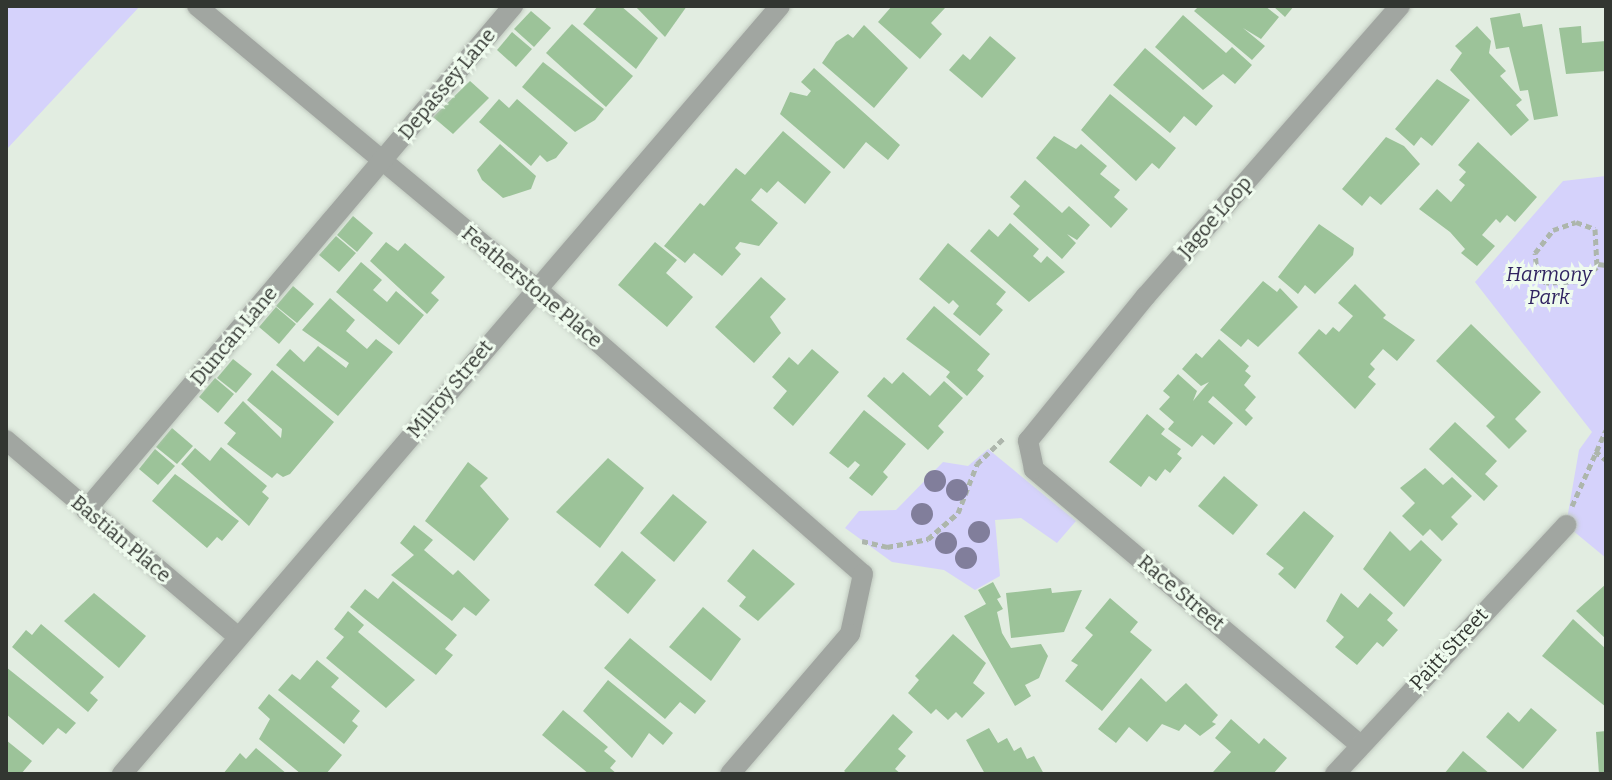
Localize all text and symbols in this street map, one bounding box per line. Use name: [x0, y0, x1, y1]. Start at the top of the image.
street label: Depassey Lane: [394, 24, 500, 144]
street label: Jagoe Loop: [1173, 171, 1257, 263]
street label: Featherstone Place: [457, 221, 607, 353]
park label: Harmony Park: [1506, 263, 1592, 310]
street label: Duncan Lane: [186, 282, 282, 390]
street label: Milroy Street: [402, 335, 498, 443]
street label: Bastian Place: [66, 490, 176, 588]
street label: Race Street: [1133, 550, 1229, 636]
street label: Paitt Street: [1405, 603, 1493, 695]

